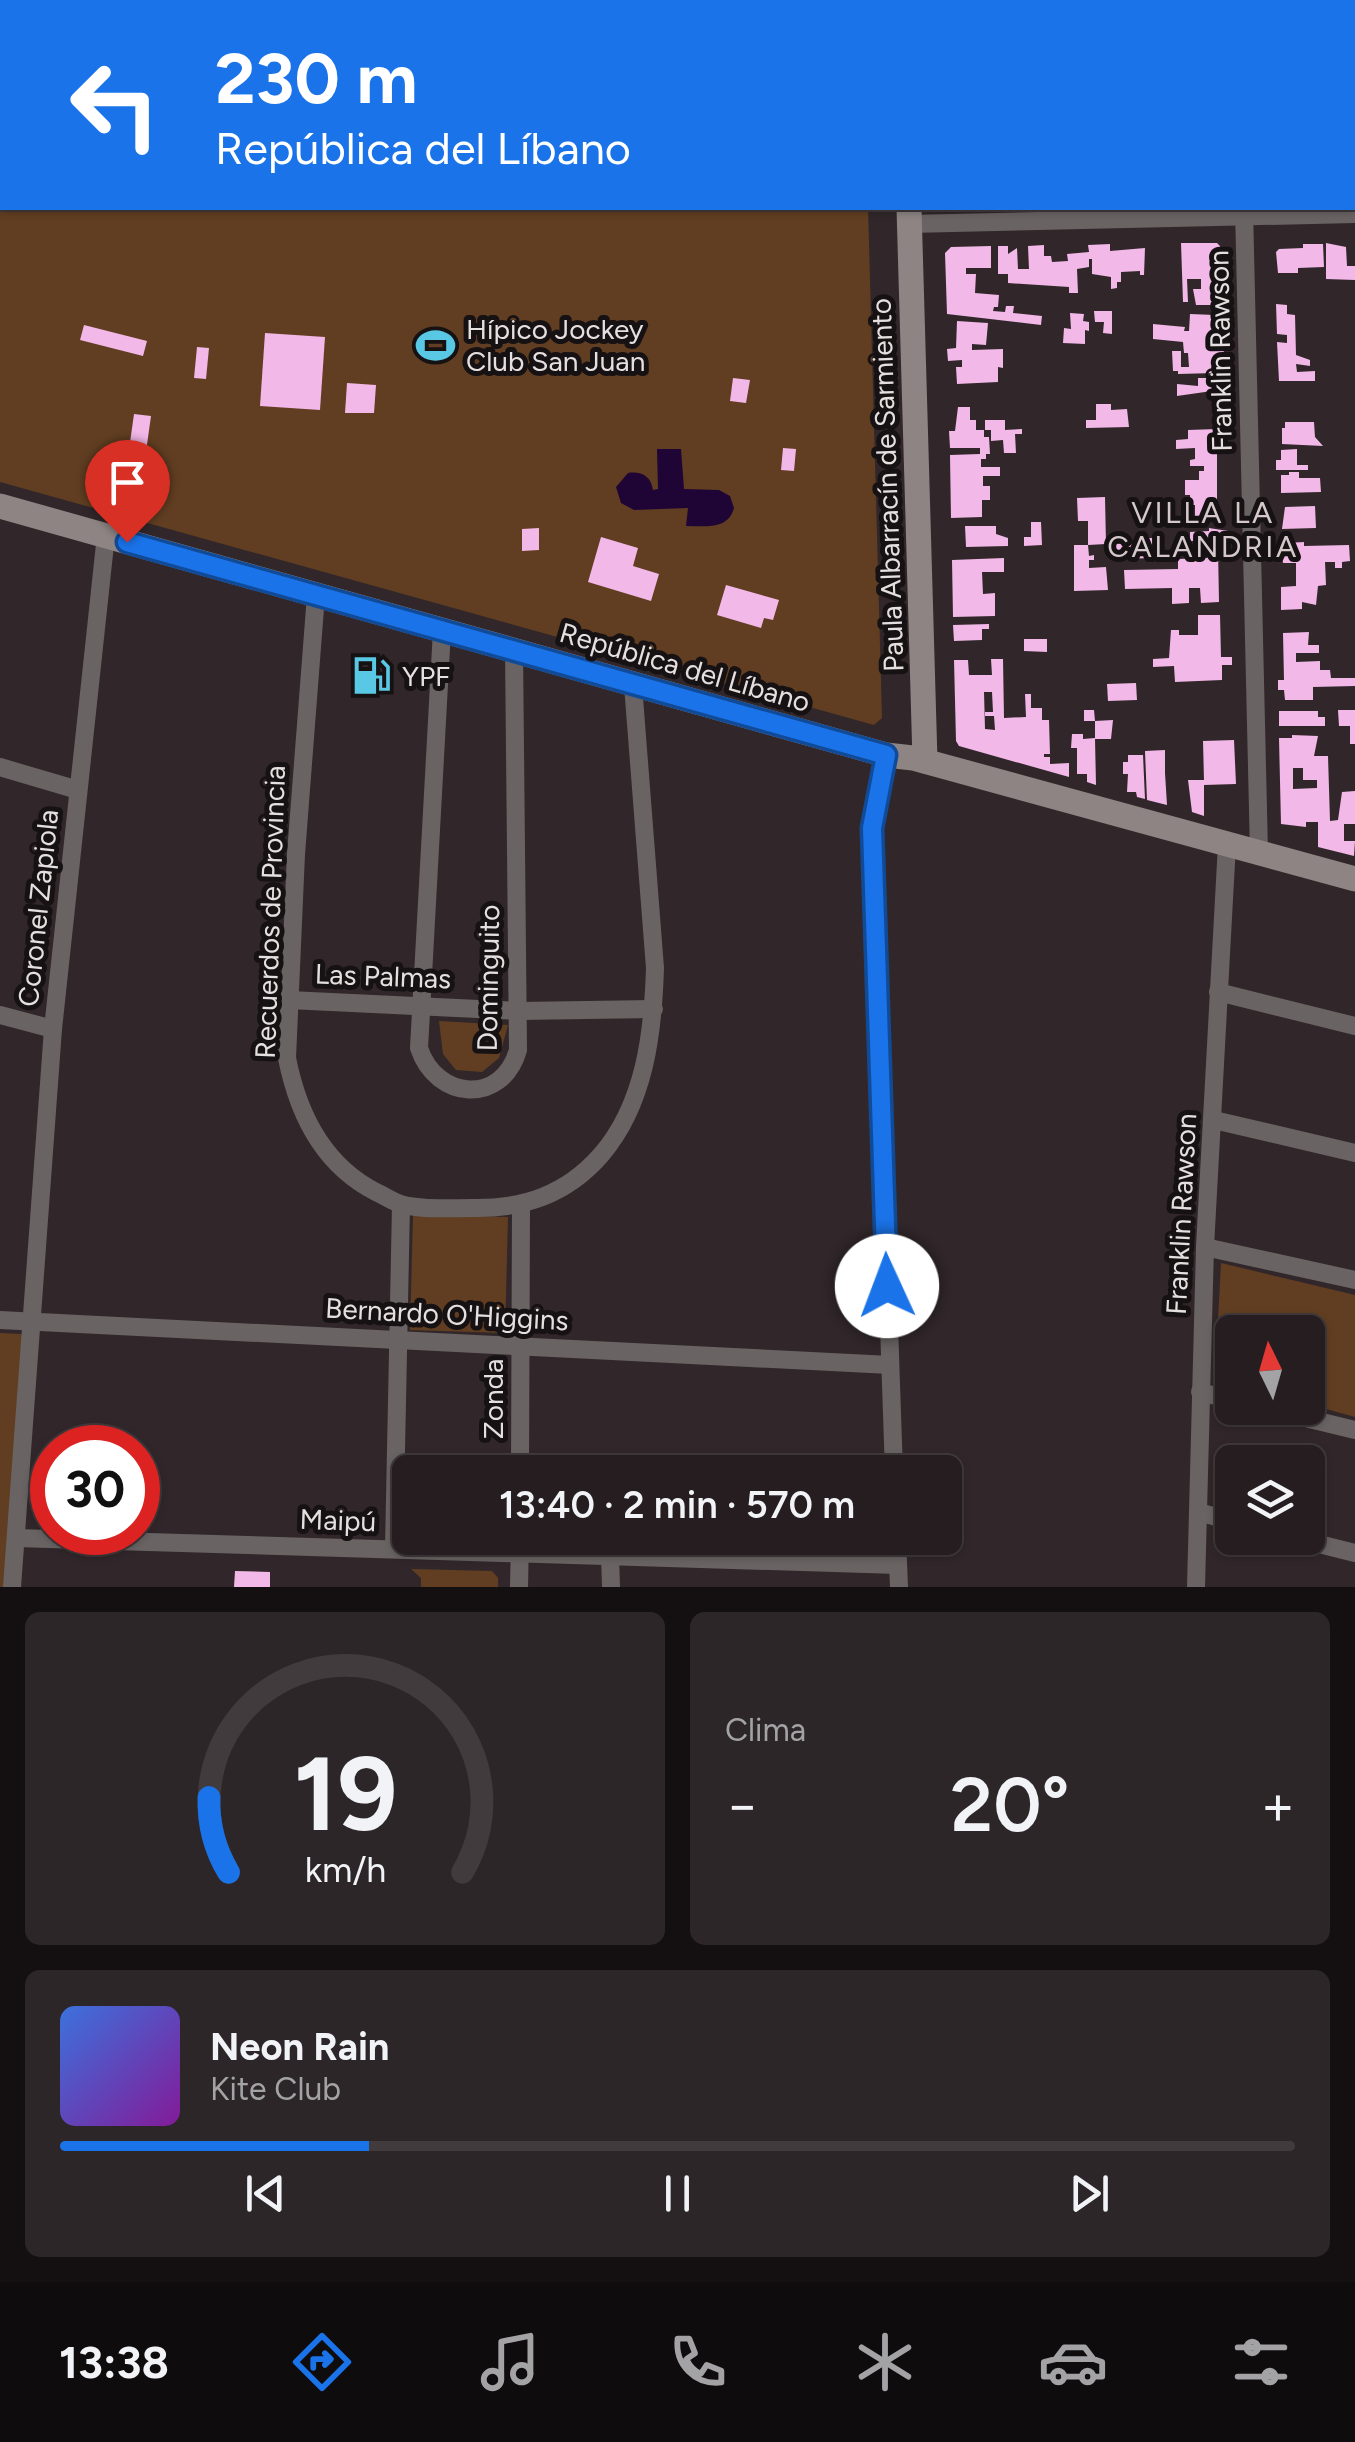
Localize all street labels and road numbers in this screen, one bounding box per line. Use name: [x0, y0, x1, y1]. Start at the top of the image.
street label: Franklin Rawson: [1201, 250, 1239, 452]
street label: Paula Albarracín de Sarmiento: [863, 298, 911, 672]
street label: República del Líbano: [556, 615, 814, 719]
street label: Recuerdos de Provincia: [248, 765, 292, 1059]
street label: Coronel Zapiola: [11, 808, 65, 1008]
street label: Dominguito: [470, 904, 506, 1052]
street label: Las Palmas: [314, 957, 452, 995]
street label: Franklin Rawson: [1159, 1112, 1203, 1316]
street label: Bernardo O'Higgins: [324, 1291, 570, 1337]
street label: Zonda: [476, 1359, 510, 1439]
street label: Maipú: [299, 1502, 377, 1538]

